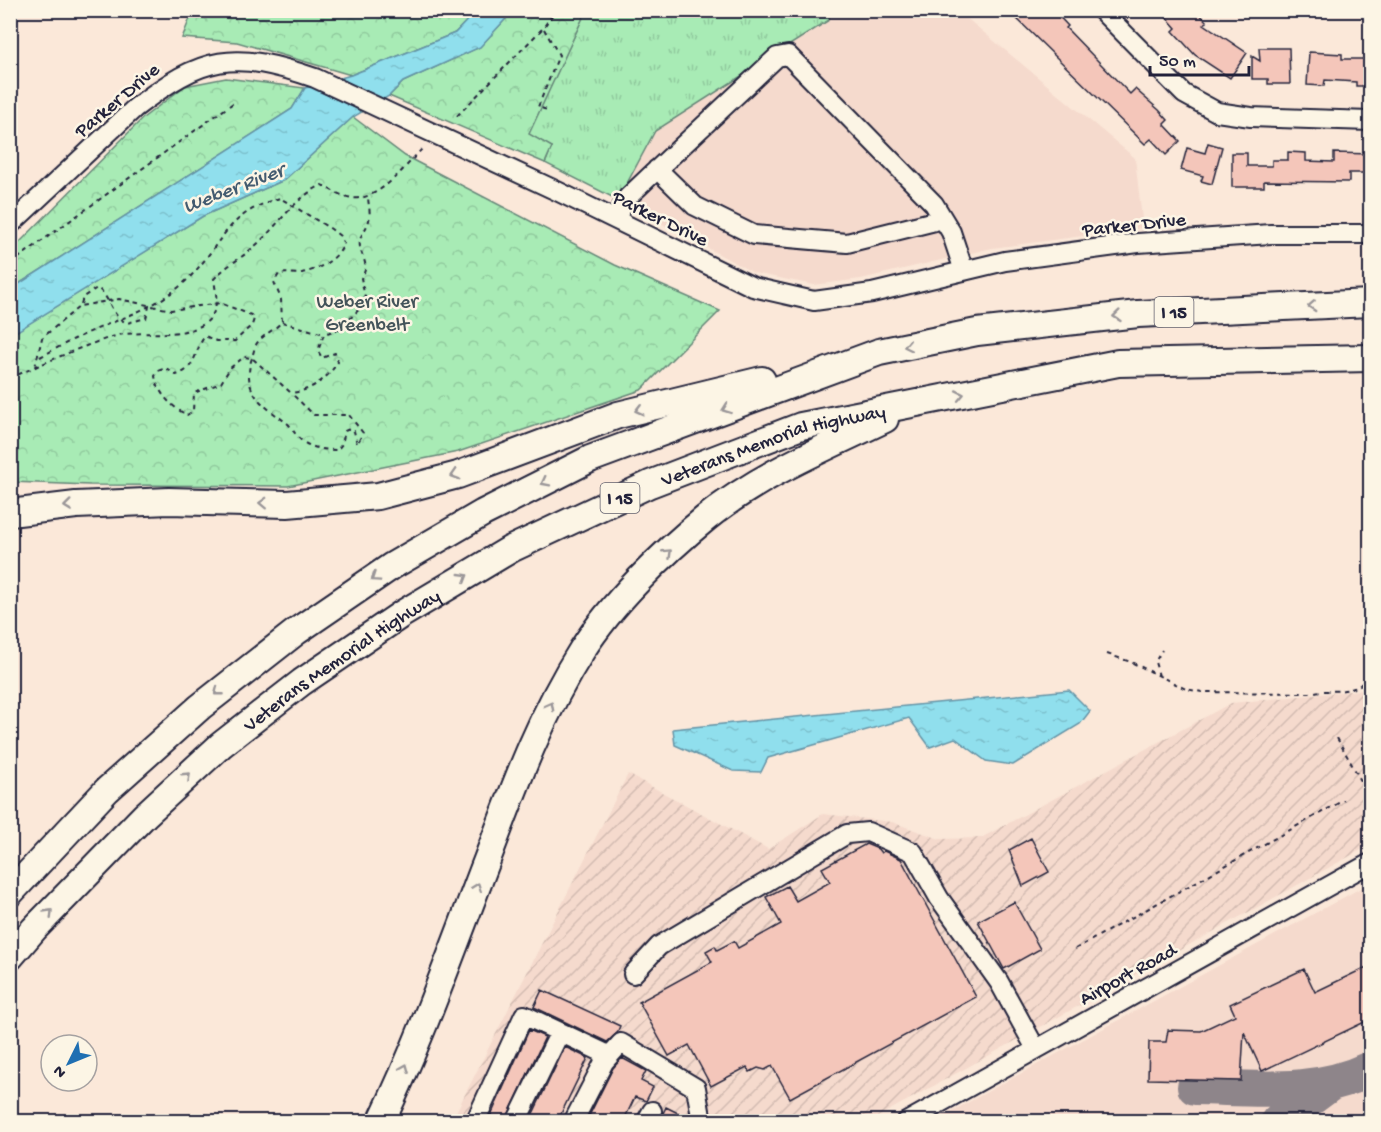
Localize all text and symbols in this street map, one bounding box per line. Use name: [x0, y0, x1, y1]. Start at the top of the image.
scale bar: [1150, 39, 1249, 77]
text: 50 m: [1159, 52, 1196, 73]
street label: Parker Drive: [70, 59, 166, 145]
water label: Weber River: [180, 158, 293, 221]
street label: Parker Drive: [607, 187, 712, 254]
street label: Parker Drive: [1081, 210, 1188, 243]
park label: Weber River Greenbelt: [316, 292, 419, 338]
road number: I 15: [1154, 297, 1194, 327]
one-way arrow: [1308, 299, 1317, 312]
one-way arrow: [1113, 309, 1122, 322]
one-way arrow: [903, 339, 913, 352]
one-way arrow: [954, 389, 964, 402]
street label: Veterans Memorial Highway: [658, 401, 888, 494]
one-way arrow: [721, 401, 732, 414]
one-way arrow: [634, 403, 644, 416]
one-way arrow: [450, 468, 461, 481]
one-way arrow: [541, 475, 552, 486]
road number: I 15: [600, 483, 640, 513]
one-way arrow: [259, 497, 268, 510]
one-way arrow: [64, 499, 73, 512]
one-way arrow: [661, 549, 672, 560]
one-way arrow: [371, 570, 382, 581]
one-way arrow: [458, 572, 468, 584]
street label: Veterans Memorial Highway: [239, 586, 445, 739]
one-way arrow: [214, 685, 225, 696]
one-way arrow: [543, 702, 554, 713]
one-way arrow: [181, 772, 191, 783]
one-way arrow: [469, 882, 482, 892]
one-way arrow: [42, 910, 53, 920]
street label: Airport Road: [1076, 939, 1183, 1012]
north arrow: [39, 1033, 99, 1093]
text: N: [50, 1060, 71, 1081]
one-way arrow: [398, 1063, 410, 1074]

